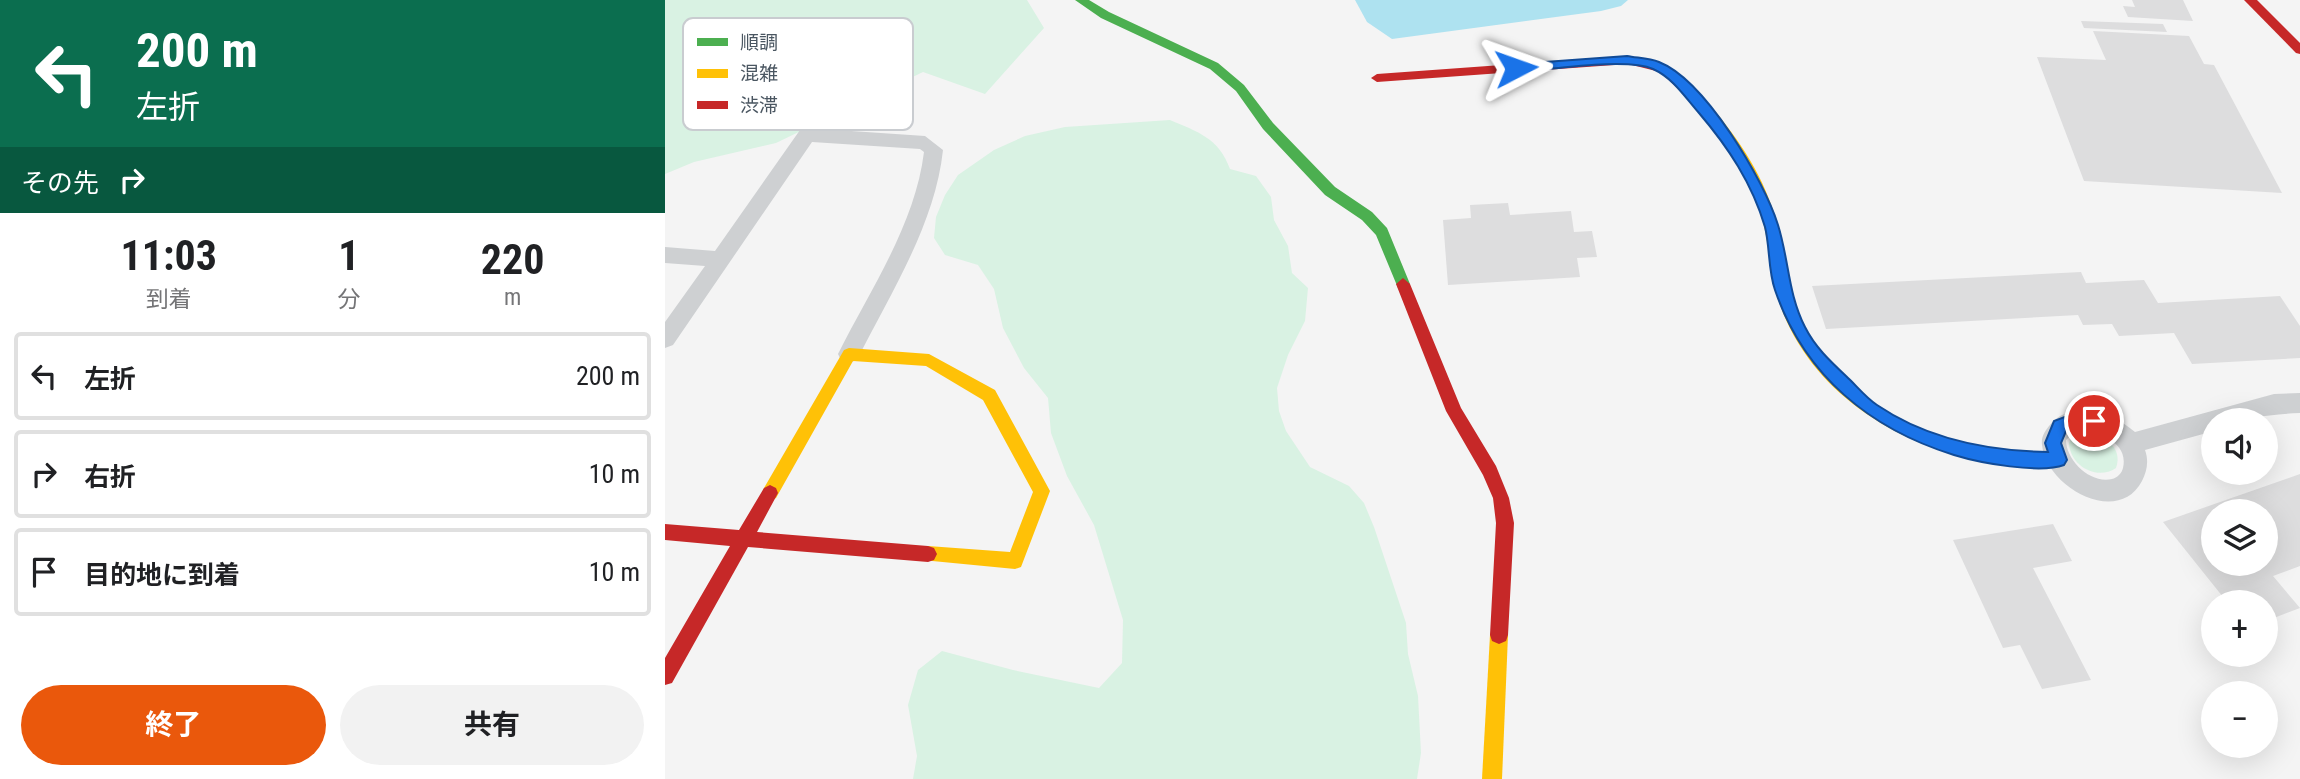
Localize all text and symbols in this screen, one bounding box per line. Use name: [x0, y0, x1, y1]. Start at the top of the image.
legend: [683, 18, 913, 130]
text: 200 m: [136, 22, 258, 79]
icon: left: [21, 28, 112, 119]
text: 順調: [740, 31, 778, 54]
position arrow: [1479, 31, 1553, 105]
text: 混雑: [740, 62, 778, 85]
text: 左折: [136, 88, 200, 126]
text: 渋滞: [740, 94, 778, 117]
icon: right: [113, 161, 151, 199]
text: その先: [21, 168, 99, 198]
text: 11:03: [120, 231, 217, 280]
text: 1: [338, 231, 359, 280]
text: 220: [481, 235, 544, 284]
text: m: [504, 284, 521, 311]
text: 到着: [146, 286, 192, 313]
text: 分: [337, 286, 360, 313]
icon: left: [25, 357, 63, 395]
text: 200 m: [576, 361, 640, 391]
text: 左折: [84, 364, 136, 394]
pin: [2064, 391, 2124, 451]
icon: arrive: [2075, 402, 2113, 440]
map controls: [2201, 408, 2278, 758]
button: sound: [2201, 408, 2278, 485]
icon: right: [25, 455, 63, 493]
text: 10 m: [589, 459, 640, 489]
text: 右折: [84, 462, 136, 492]
button: layers: [2201, 499, 2278, 576]
icon: arrive: [25, 553, 63, 591]
text: 10 m: [589, 557, 640, 587]
text: 目的地に到着: [84, 560, 240, 590]
button: +: [2201, 590, 2278, 667]
button: −: [2201, 681, 2278, 758]
button: 終了: [21, 685, 326, 765]
button: 共有: [340, 685, 644, 765]

